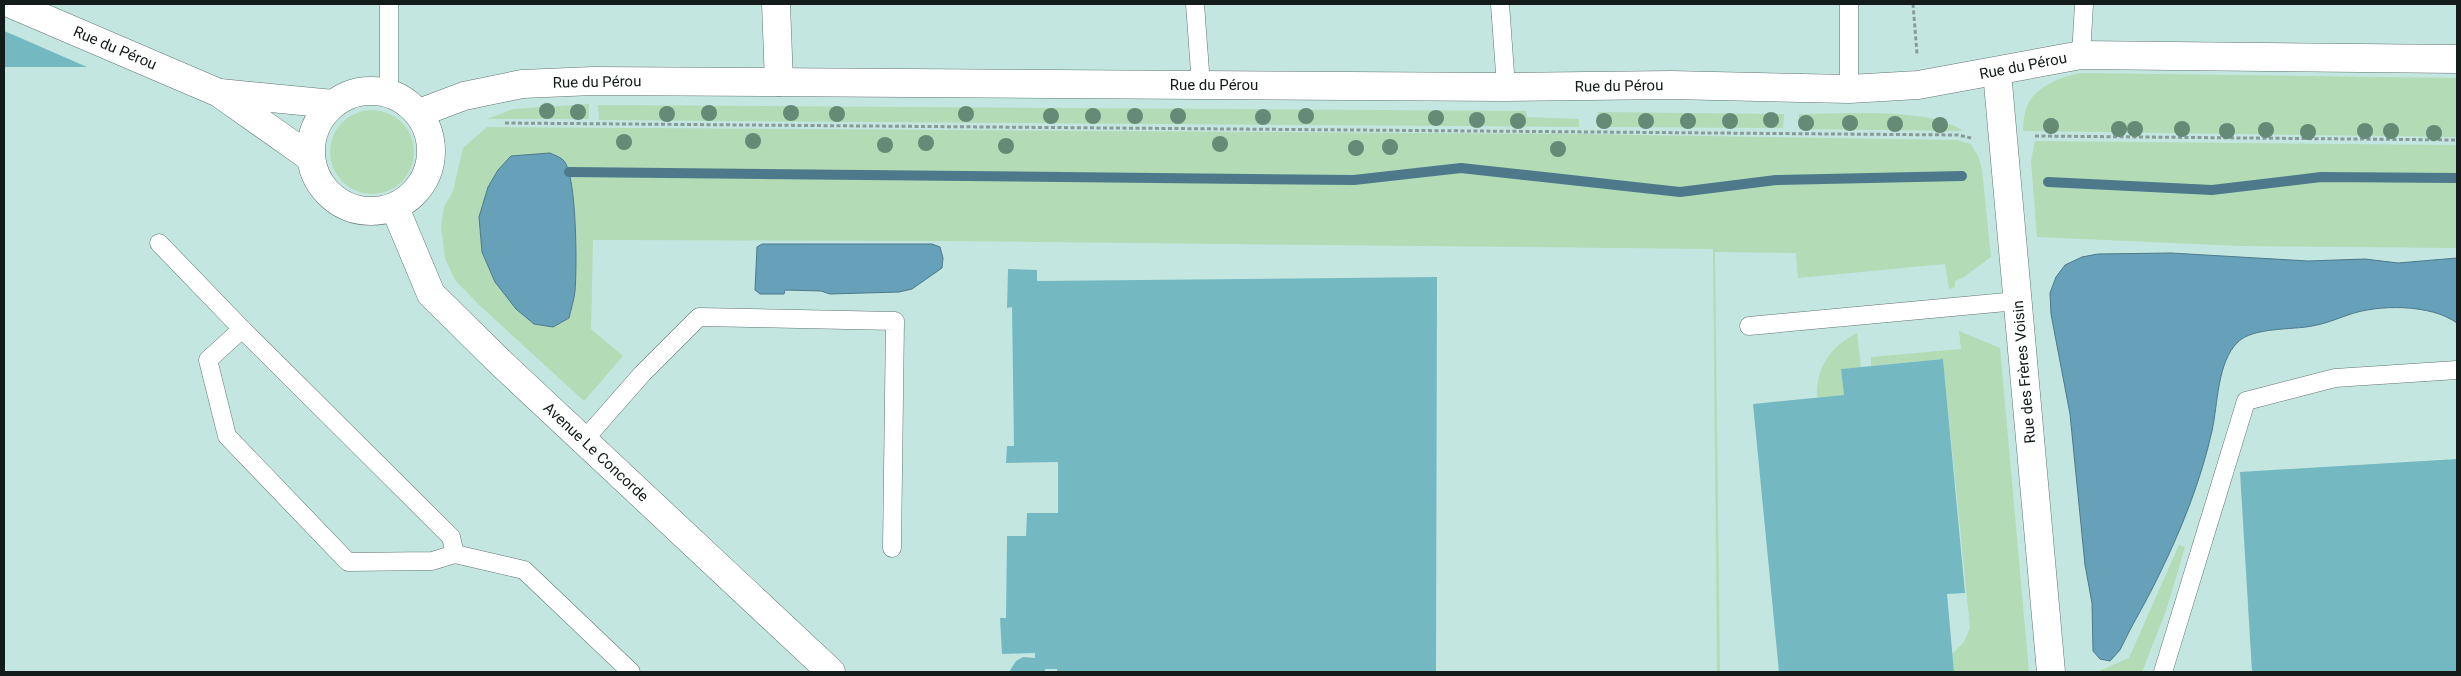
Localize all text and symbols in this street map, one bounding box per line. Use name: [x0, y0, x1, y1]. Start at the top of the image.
street label: Rue du Pérou: [71, 22, 159, 74]
street label: Rue du Pérou: [1978, 49, 2068, 83]
street label: Rue du Pérou: [552, 72, 642, 92]
street label: Rue du Pérou: [1170, 76, 1258, 94]
street label: Rue du Pérou: [1574, 76, 1664, 96]
street label: Rue des Frères Voisin: [2009, 300, 2039, 444]
street label: Avenue Le Concorde: [540, 399, 652, 505]

